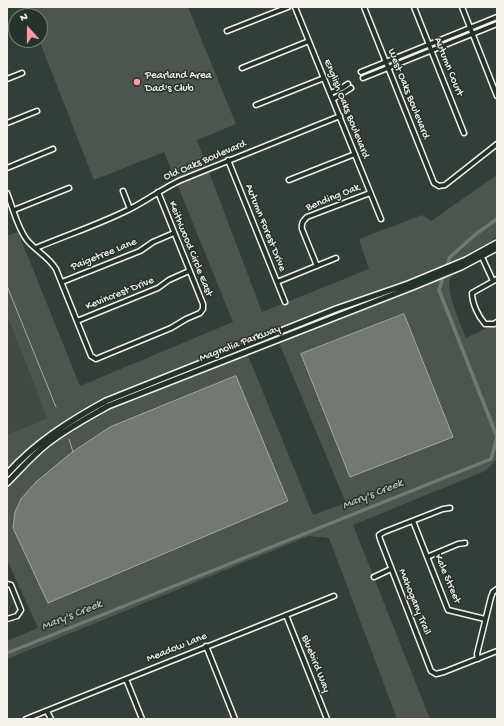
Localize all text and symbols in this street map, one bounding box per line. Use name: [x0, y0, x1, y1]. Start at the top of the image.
north arrow: [8, 8, 48, 48]
text: N: [19, 11, 30, 25]
street label: Autumn Court: [430, 36, 466, 98]
street label: West Oaks Boulevard: [384, 47, 432, 141]
street label: English Oaks Boulevard: [320, 57, 372, 161]
place label: Pearland Area Dad's Club: [145, 69, 212, 95]
marker: Pearland Area Dad's Club: [132, 77, 142, 87]
street label: Old Oaks Boulevard: [162, 138, 248, 184]
street label: Bending Oak: [304, 181, 362, 215]
street label: Autumn Forest Drive: [241, 182, 289, 274]
street label: Keithwood Circle East: [165, 199, 215, 299]
street label: Paigetree Lane: [69, 236, 139, 274]
street label: Kevincrest Drive: [84, 274, 156, 314]
street label: Magnolia Parkway: [198, 323, 282, 365]
water label: Mary's Creek: [341, 476, 405, 514]
street label: Kale Street: [431, 552, 463, 606]
street label: Mahogany Trail: [395, 567, 433, 637]
water label: Mary's Creek: [40, 597, 104, 635]
street label: Meadow Lane: [145, 630, 209, 666]
street label: Bluebird Way: [297, 633, 333, 695]

